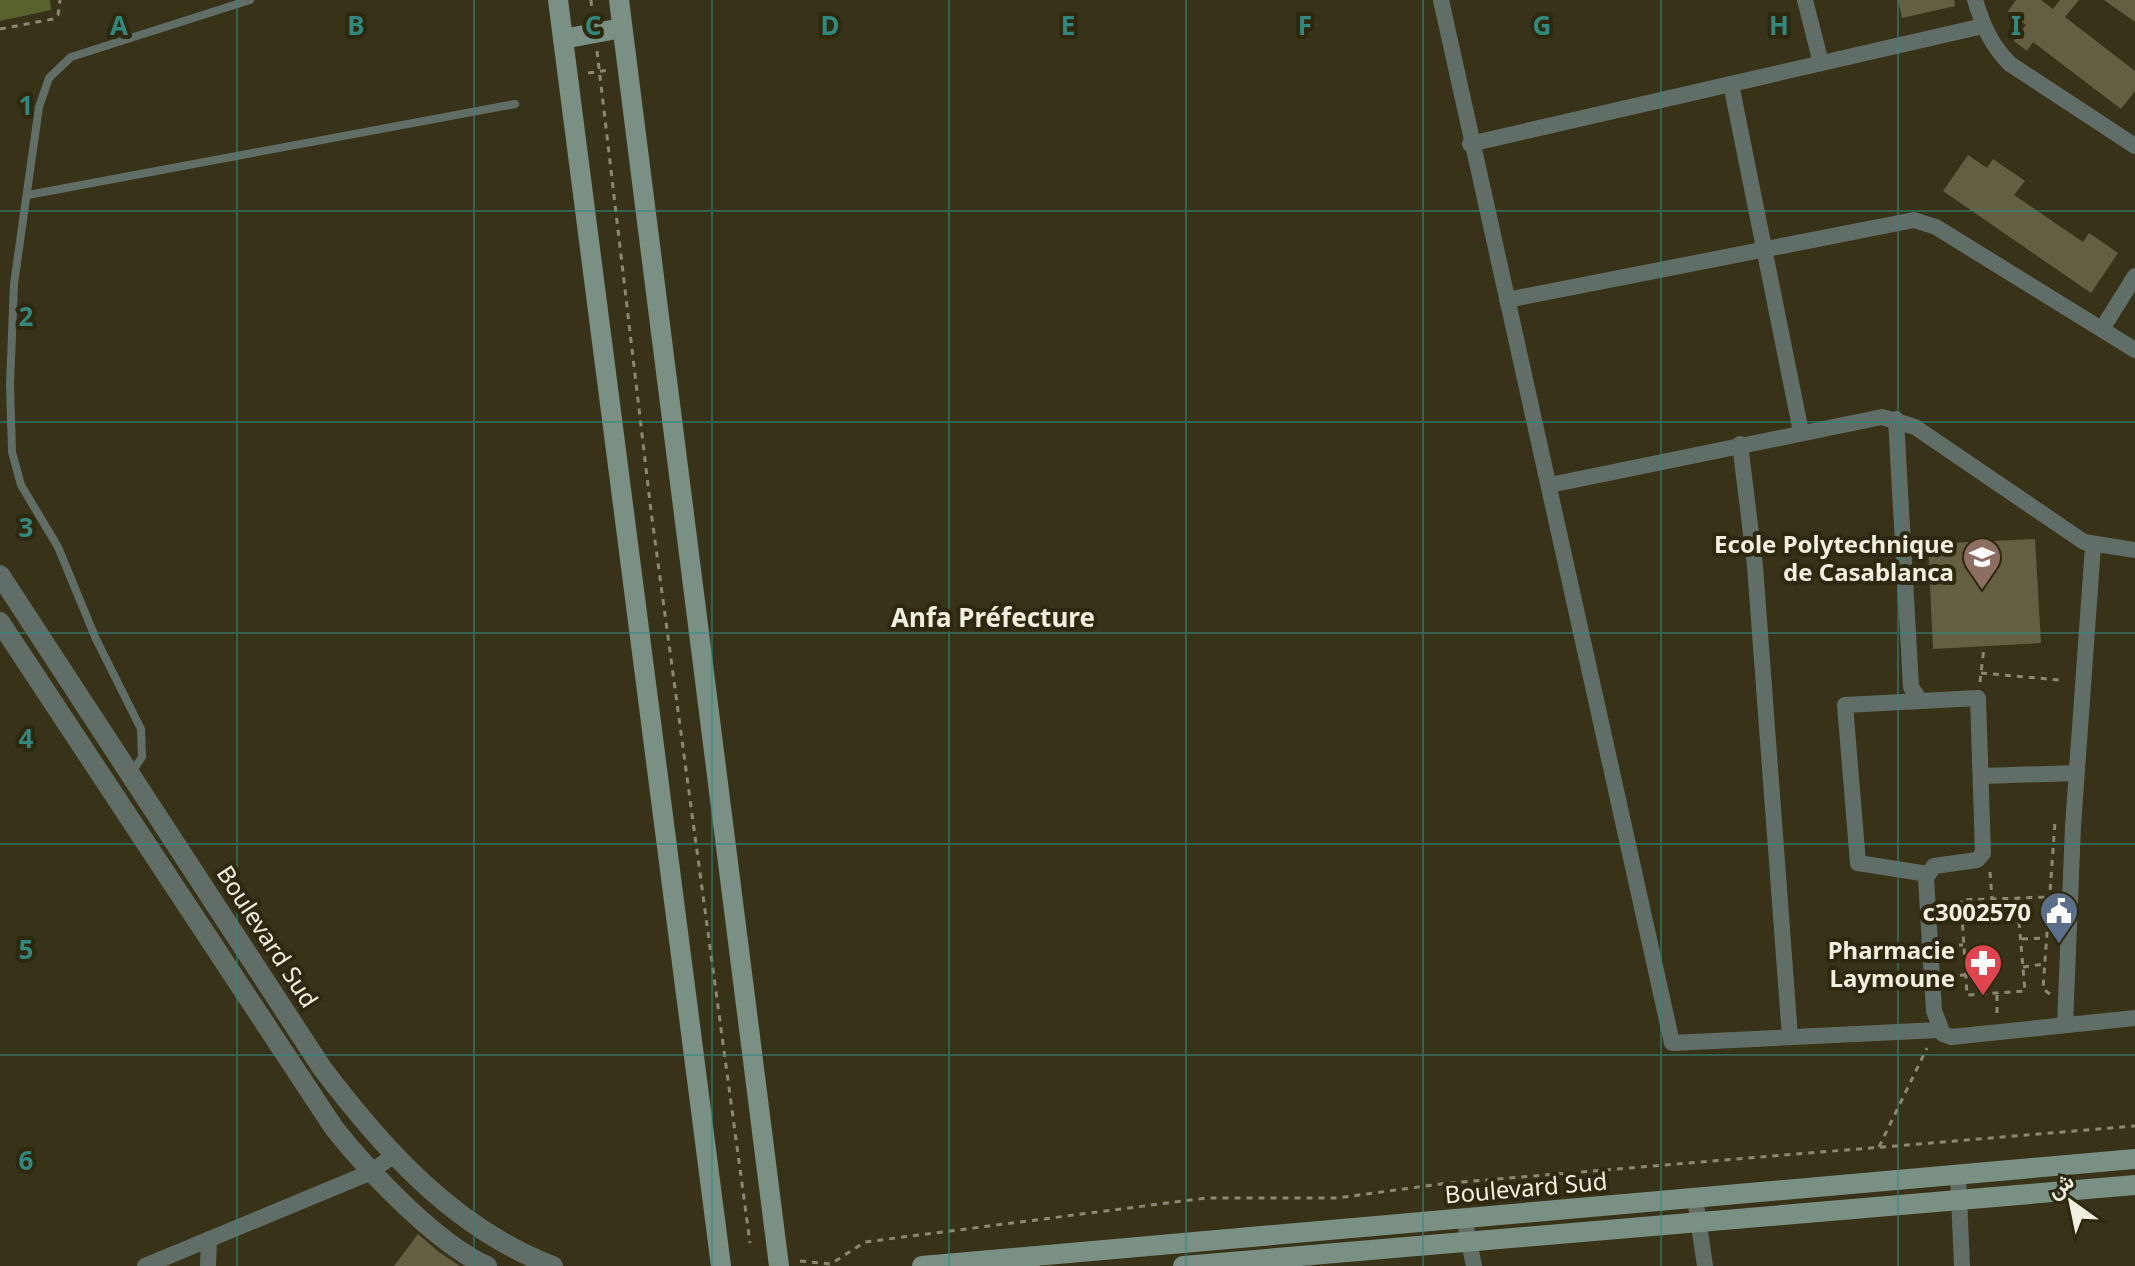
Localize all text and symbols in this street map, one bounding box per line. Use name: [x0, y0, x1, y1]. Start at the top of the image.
text: A: [110, 7, 128, 43]
text: B: [347, 7, 365, 43]
text: C: [585, 7, 601, 43]
text: D: [820, 7, 840, 43]
text: E: [1061, 7, 1075, 43]
text: F: [1298, 7, 1312, 43]
text: G: [1533, 7, 1551, 43]
text: H: [1769, 7, 1789, 43]
text: I: [2011, 7, 2021, 43]
text: 1: [19, 87, 33, 123]
text: 2: [19, 298, 34, 334]
text: 3: [19, 509, 33, 545]
place label: Ecole Polytechnique de Casablanca: [1714, 527, 1954, 588]
school or university icon: Ecole Polytechnique de Casablanca: [1961, 536, 2003, 591]
district label: Anfa Préfecture: [891, 599, 1095, 635]
text: 4: [19, 720, 34, 756]
street label: Boulevard Sud: [210, 859, 326, 1013]
public building icon: c3002570: [2038, 890, 2080, 945]
place label: c3002570: [1923, 895, 2031, 928]
text: 5: [19, 931, 33, 967]
place label: Pharmacie Laymoune: [1828, 933, 1955, 994]
pharmacy icon: Pharmacie Laymoune: [1962, 942, 2004, 997]
text: 6: [19, 1142, 34, 1178]
north arrow: [2031, 1162, 2111, 1242]
street label: Boulevard Sud: [1443, 1163, 1609, 1211]
text: ش: [2040, 1165, 2079, 1204]

